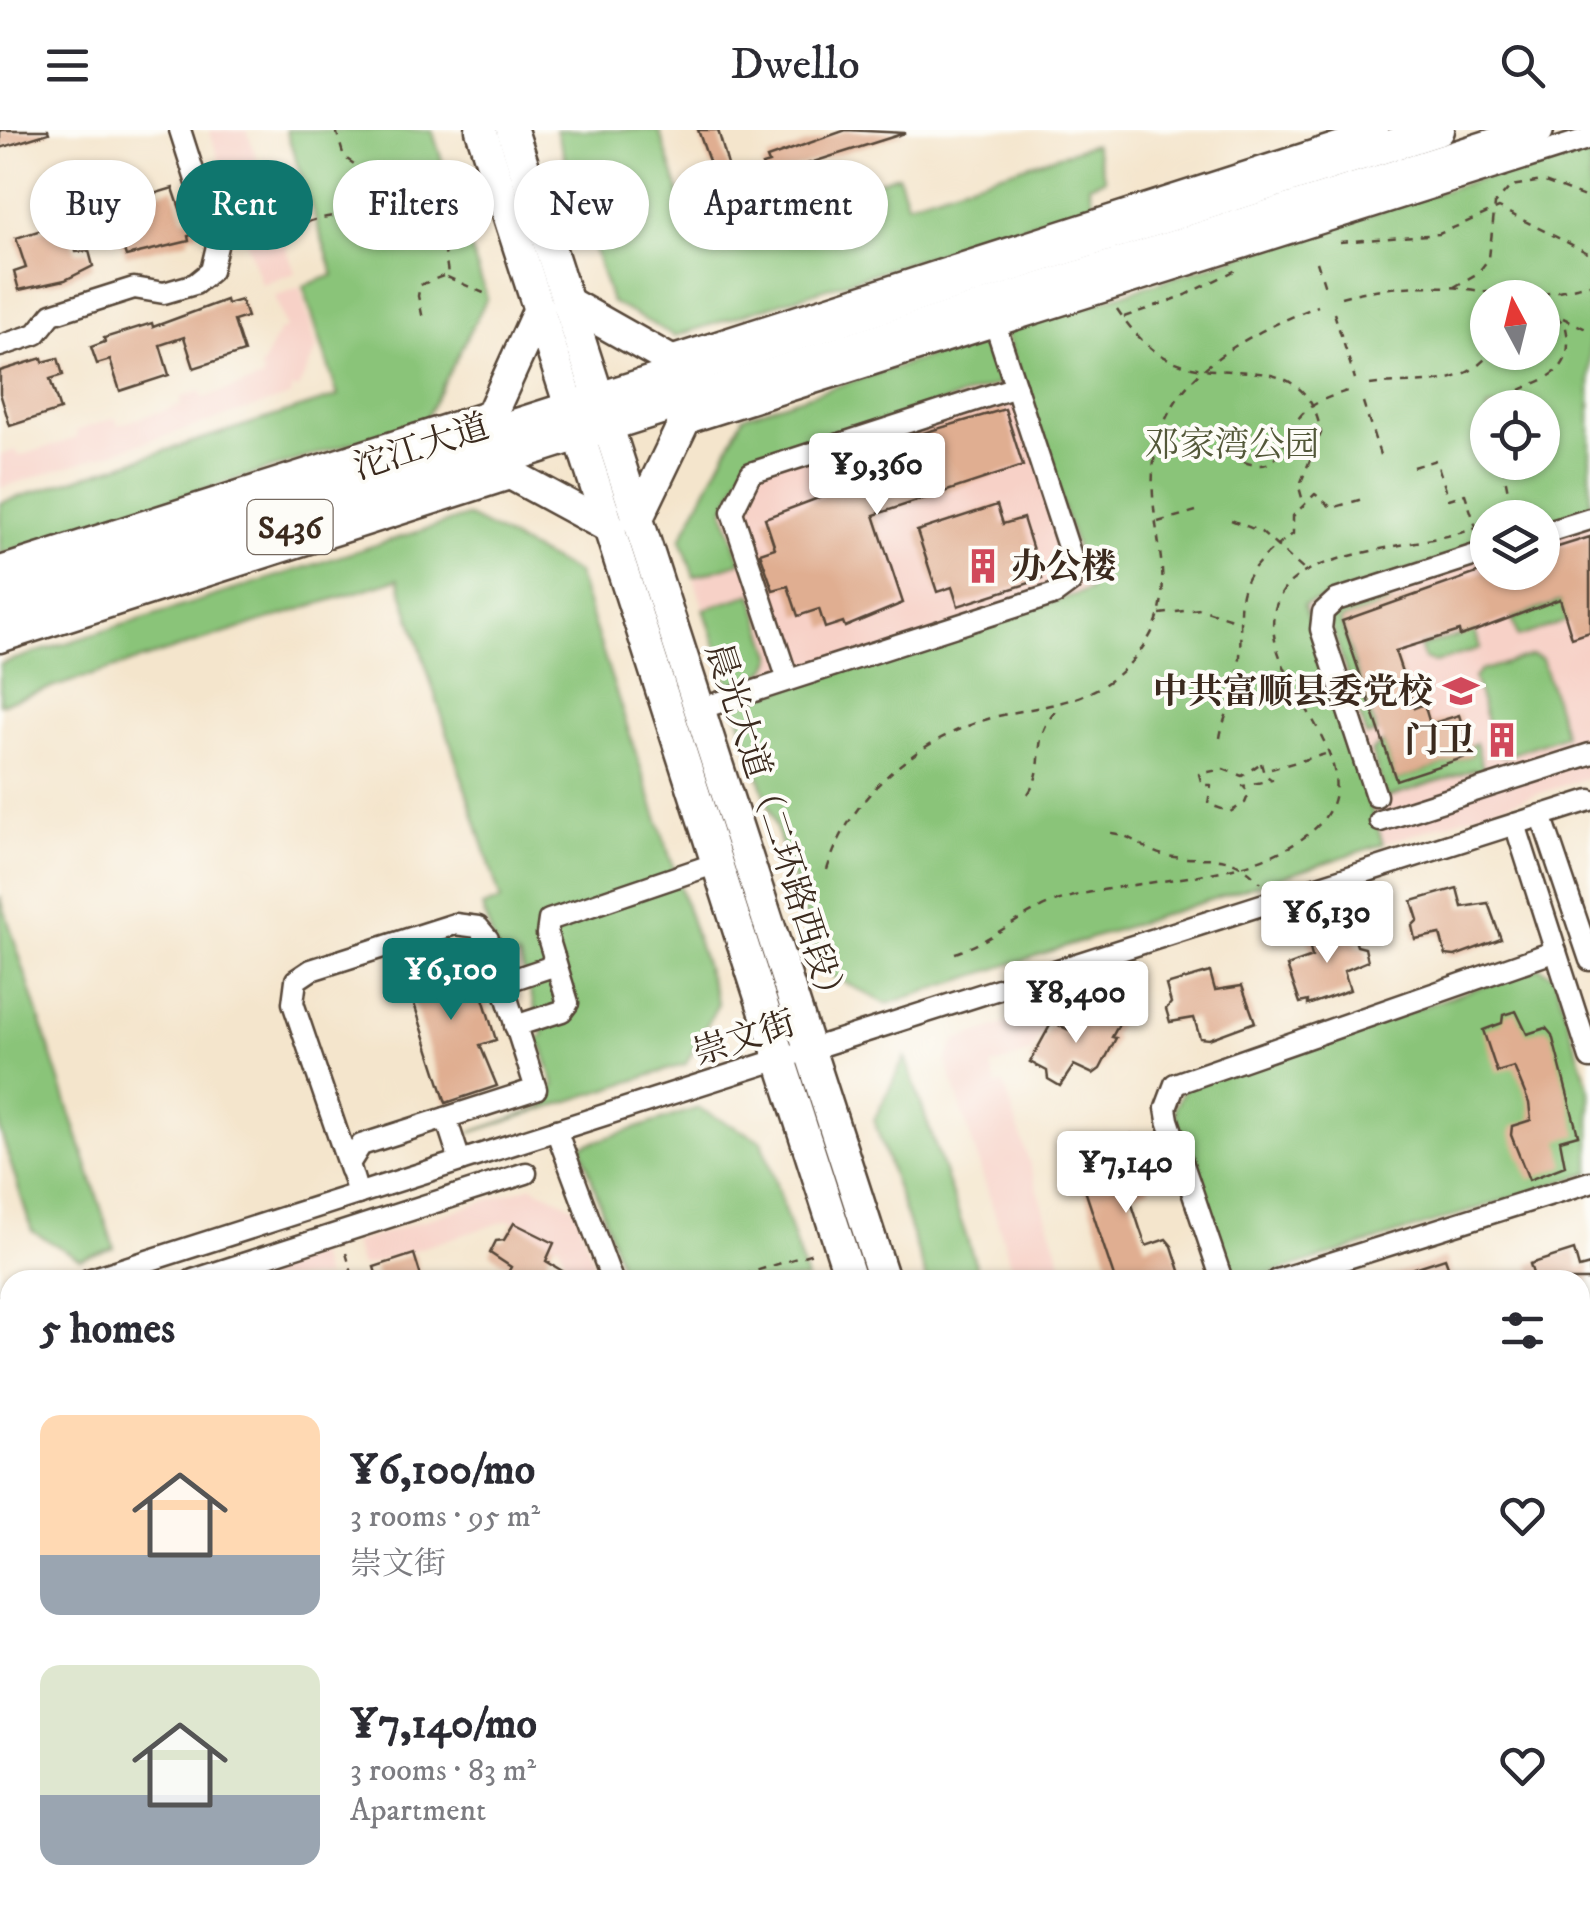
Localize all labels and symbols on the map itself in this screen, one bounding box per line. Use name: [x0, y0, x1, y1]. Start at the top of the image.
north arrow: [1470, 280, 1560, 370]
street label: 沱江大道: [348, 405, 495, 490]
park label: 邓家湾公园: [1144, 424, 1320, 468]
pin: ¥9,360: [796, 433, 958, 518]
road number: S436: [248, 500, 332, 554]
place label: 办公楼: [1011, 546, 1116, 590]
building icon: 办公楼: [964, 547, 1002, 585]
street label: 晨光大道（二环路西段）: [695, 638, 856, 1018]
place label: 中共富顺县委党校: [1153, 671, 1433, 715]
school or university icon: 中共富顺县委党校: [1442, 672, 1480, 710]
place label: 门卫: [1404, 720, 1474, 764]
building icon: 门卫: [1483, 721, 1521, 759]
pin: ¥6,130: [1246, 881, 1408, 966]
pin: ¥6,100: [370, 938, 532, 1023]
pin: ¥8,400: [995, 961, 1157, 1046]
street label: 崇文街: [688, 1002, 801, 1076]
pin: ¥7,140: [1045, 1131, 1207, 1216]

